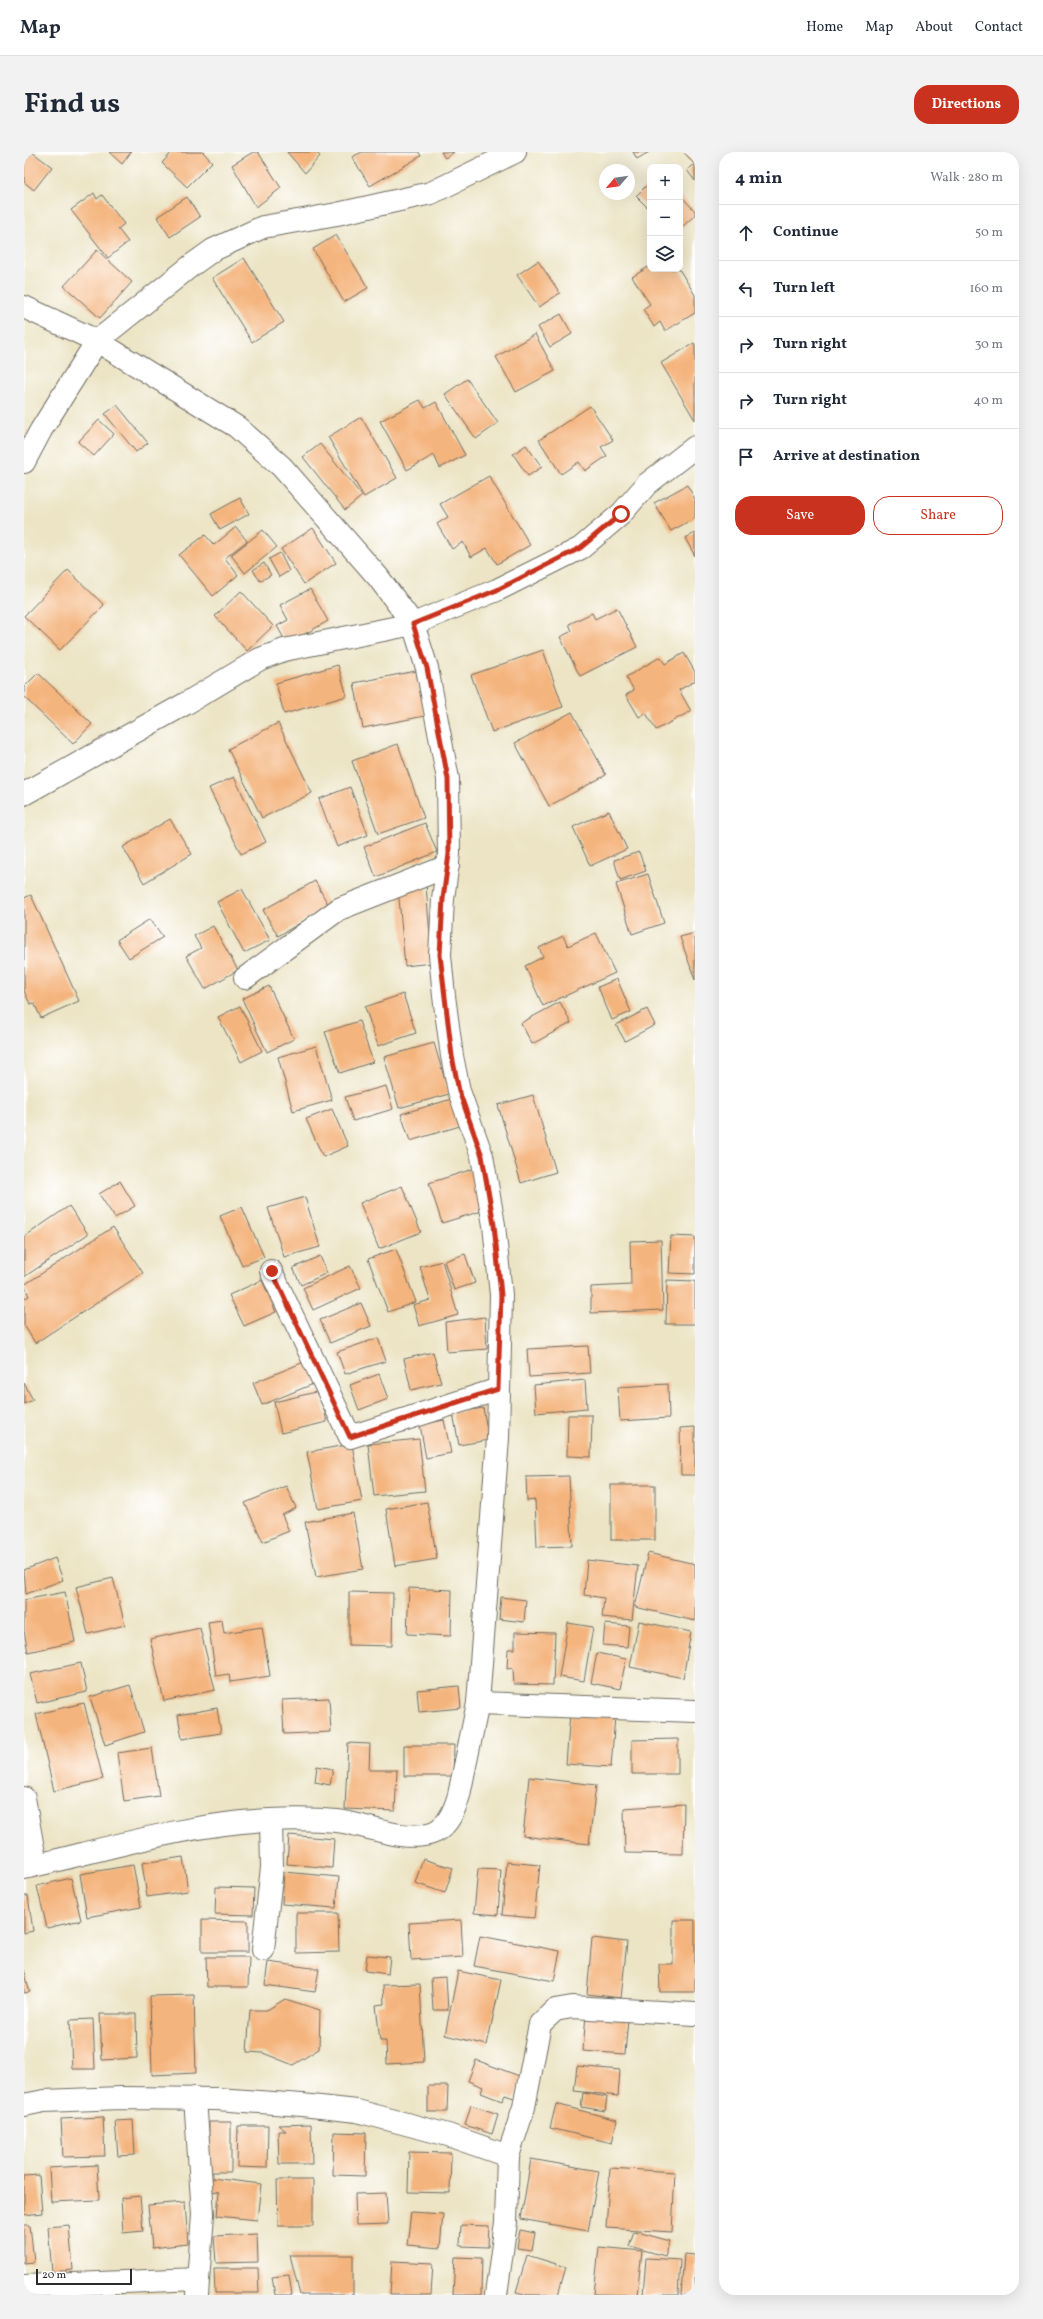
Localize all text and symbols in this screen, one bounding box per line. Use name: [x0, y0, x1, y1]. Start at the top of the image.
text: Map: [20, 15, 61, 41]
text: Home: [806, 18, 843, 37]
text: Map: [865, 18, 893, 37]
text: About: [915, 18, 953, 37]
text: Contact: [975, 18, 1023, 37]
text: Find us: [24, 85, 120, 124]
button: Directions: [914, 85, 1019, 124]
north arrow: [599, 164, 635, 200]
map controls: [647, 164, 683, 272]
button: +: [647, 164, 683, 200]
text: 4 min: [735, 167, 782, 190]
text: Walk · 280 m: [930, 169, 1003, 187]
button: −: [647, 200, 683, 236]
icon: ahead: [735, 222, 757, 244]
text: Continue: [773, 222, 838, 243]
text: 50 m: [975, 224, 1003, 242]
button: layers: [647, 236, 683, 272]
icon: left: [735, 278, 757, 300]
text: Turn left: [773, 278, 835, 299]
text: 160 m: [969, 280, 1003, 298]
icon: right: [735, 334, 757, 356]
text: Turn right: [773, 334, 847, 355]
text: 30 m: [975, 336, 1003, 354]
icon: right: [735, 390, 757, 412]
text: Turn right: [773, 390, 847, 411]
text: 40 m: [974, 392, 1003, 410]
icon: arrive: [735, 446, 757, 468]
text: Arrive at destination: [773, 446, 920, 467]
button: Save: [735, 496, 865, 535]
button: Share: [873, 496, 1003, 535]
route start: [612, 505, 630, 523]
route end: [263, 1262, 281, 1280]
scale bar: [36, 2267, 132, 2286]
text: 20 m: [42, 2268, 66, 2283]

